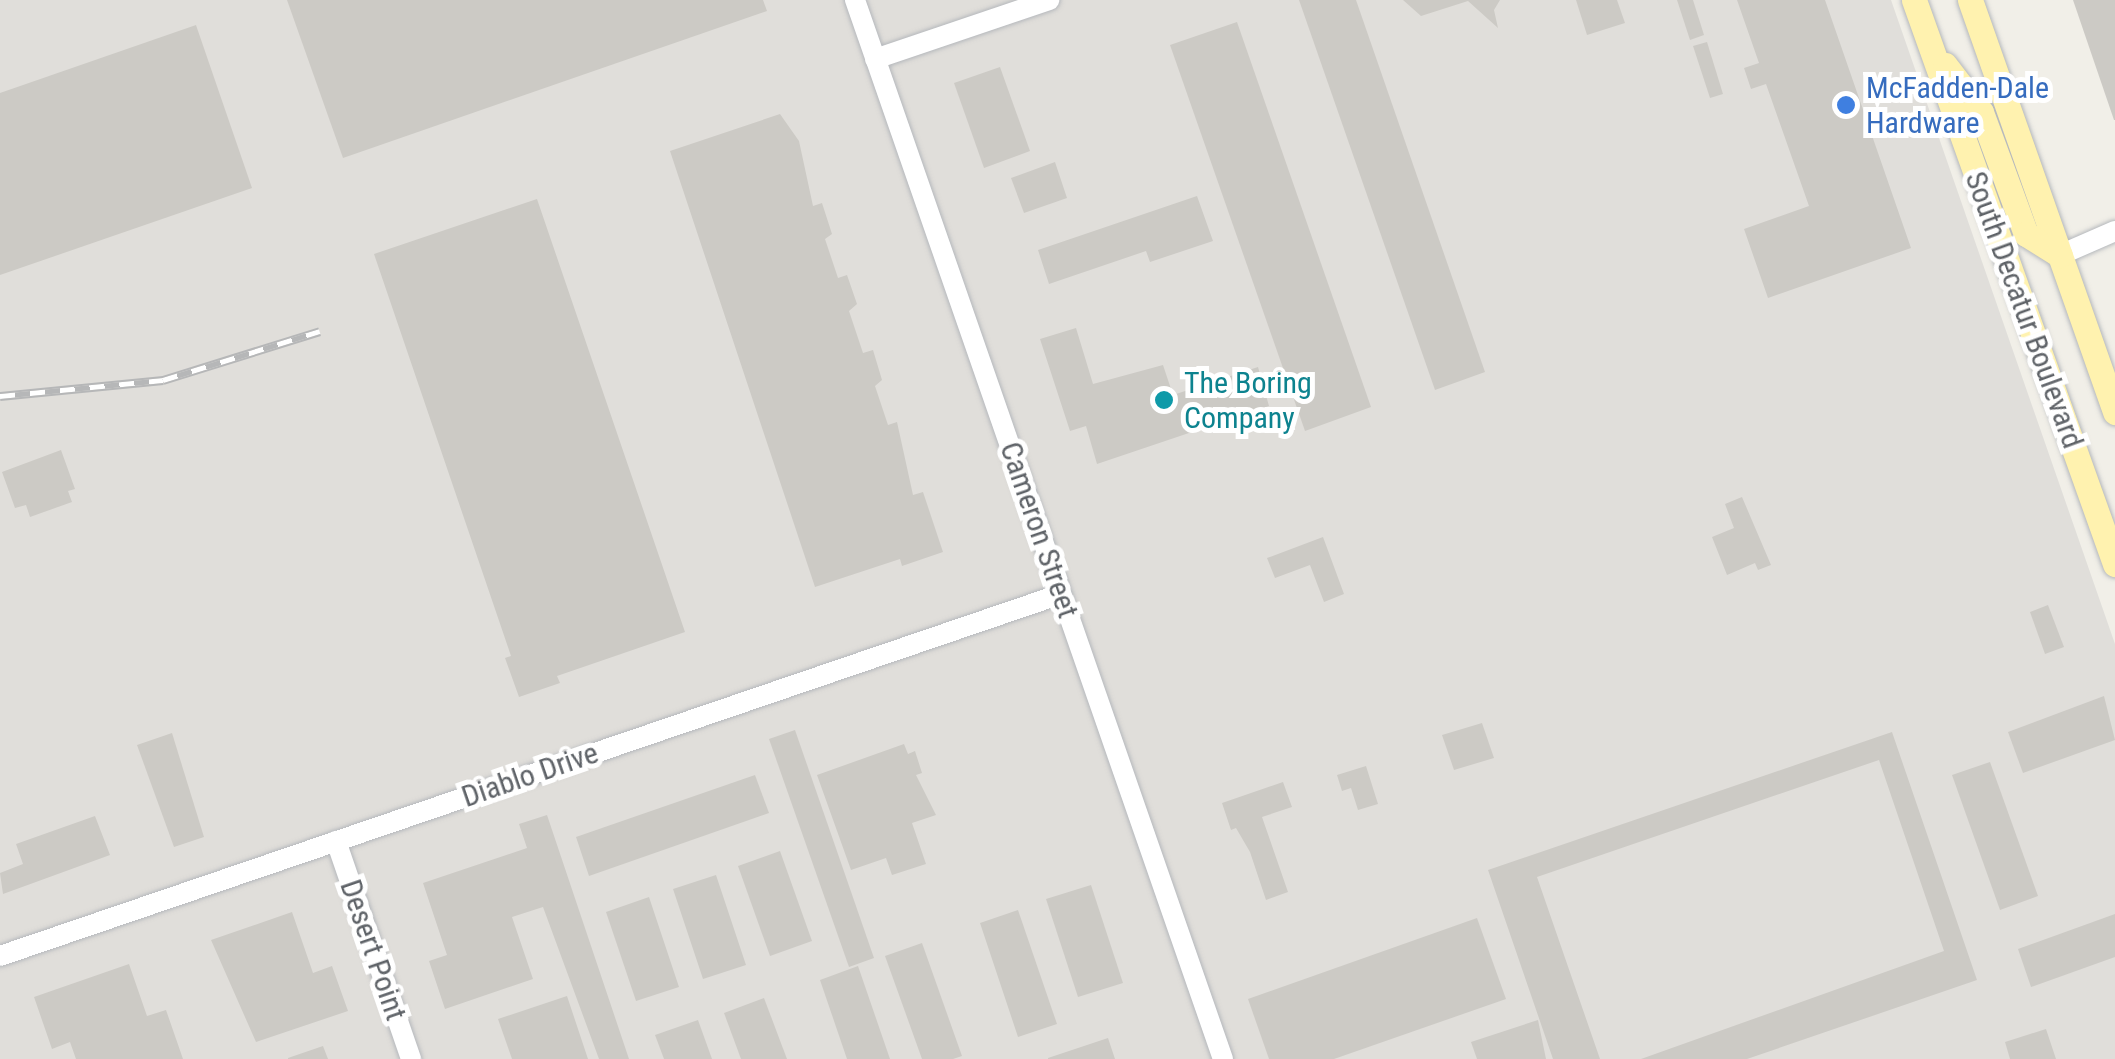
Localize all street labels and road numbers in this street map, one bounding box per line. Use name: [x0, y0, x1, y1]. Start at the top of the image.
street label: South Decatur Boulevard: [1957, 167, 2091, 453]
street label: Cameron Street: [992, 437, 1086, 623]
street label: Diablo Drive: [457, 735, 603, 815]
street label: Desert Point: [332, 875, 414, 1025]

